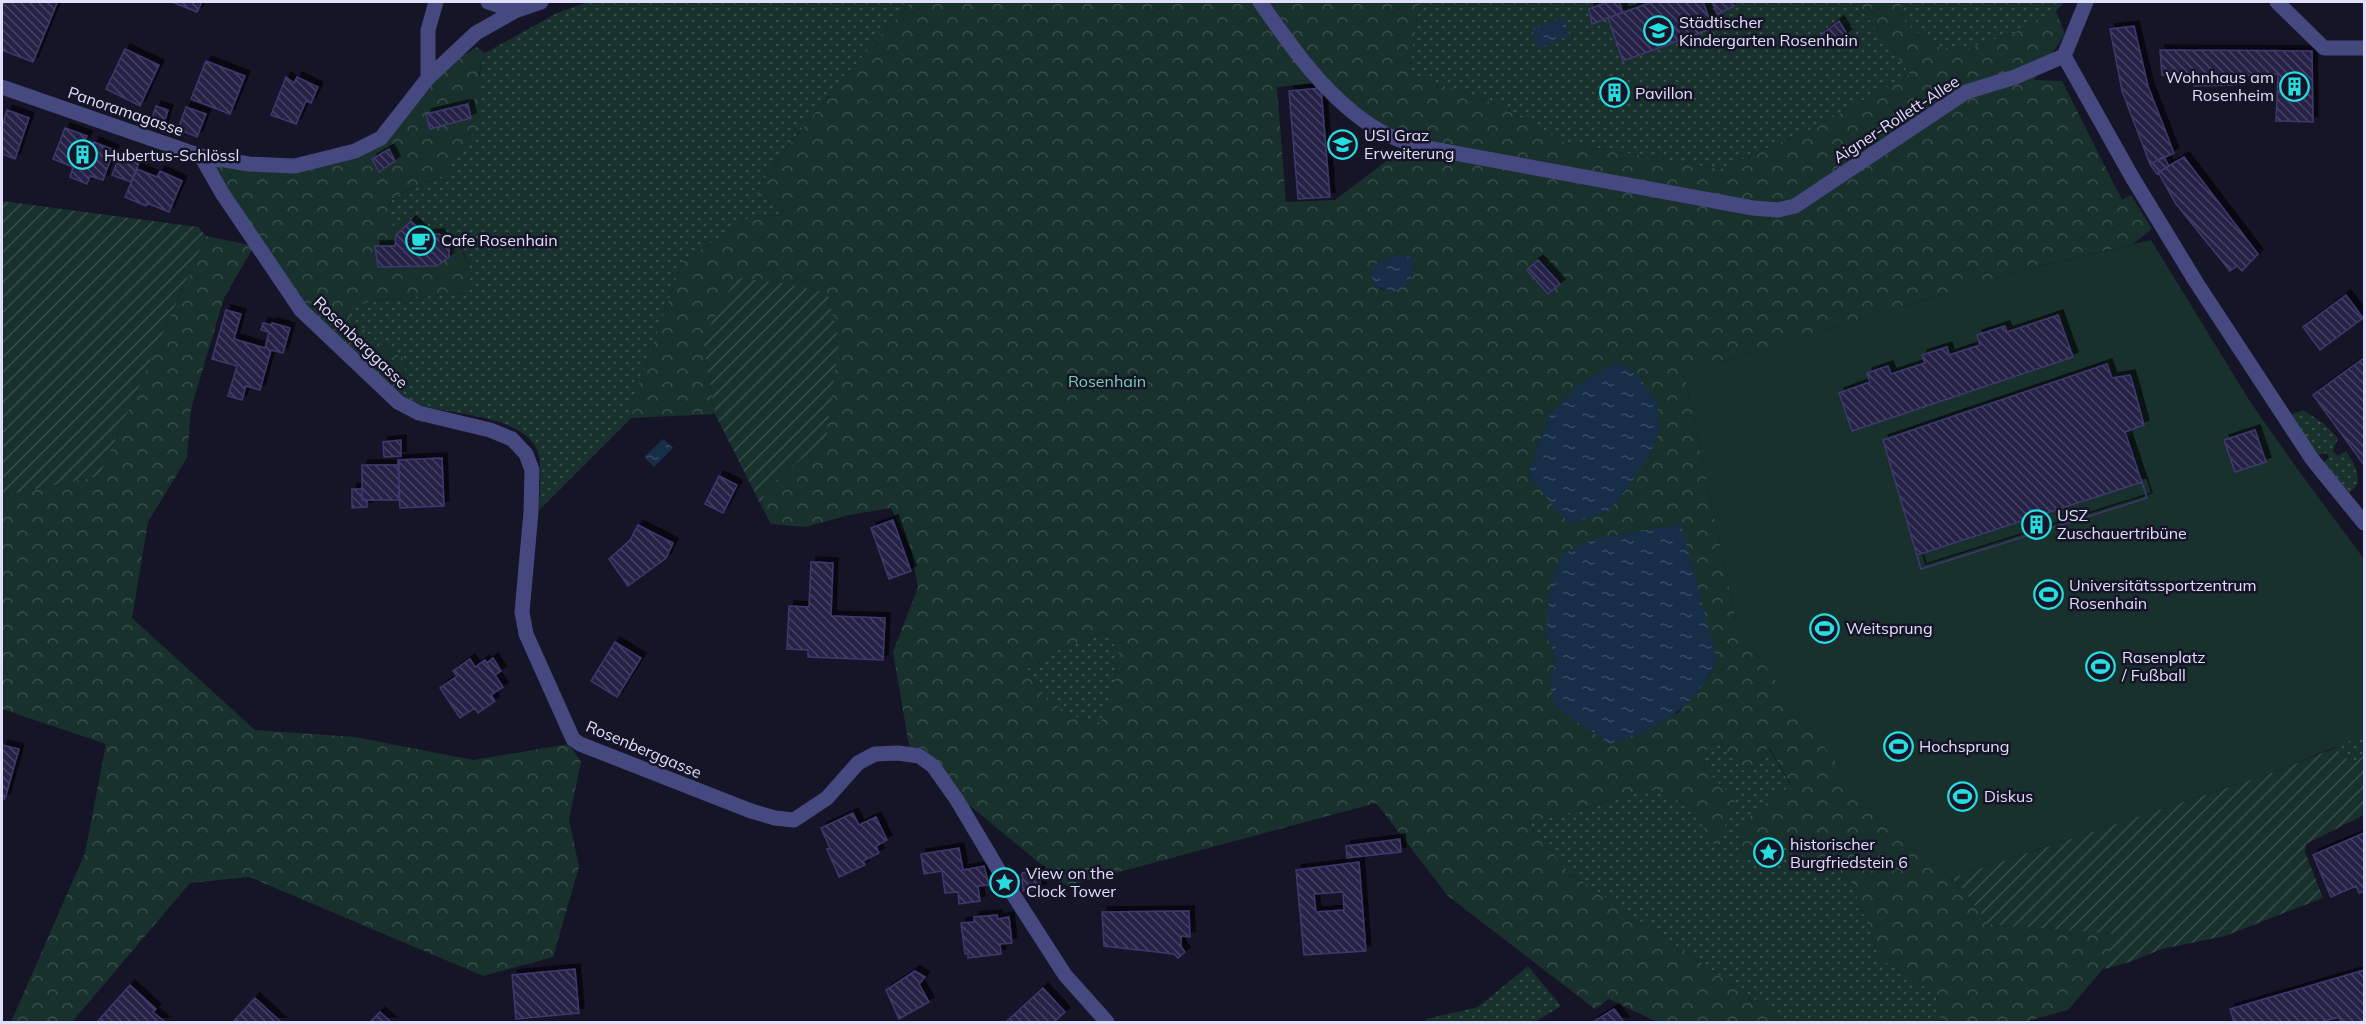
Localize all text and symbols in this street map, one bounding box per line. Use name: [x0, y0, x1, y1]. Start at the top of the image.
place label: Städtischer Kindergarten Rosenhain: [1679, 12, 1858, 50]
school or university icon: Städtischer Kindergarten Rosenhain: [1642, 15, 1674, 47]
place label: Wohnhaus am Rosenheim: [2165, 67, 2274, 105]
building icon: Wohnhaus am Rosenheim: [2279, 70, 2311, 102]
street label: Aigner-Rollett-Allee: [1829, 71, 1963, 167]
building icon: Pavillon: [1598, 77, 1630, 109]
street label: Panoramagasse: [66, 82, 186, 140]
place label: Pavillon: [1635, 83, 1693, 103]
place label: USI Graz Erweiterung: [1364, 125, 1454, 163]
school or university icon: USI Graz Erweiterung: [1327, 128, 1359, 160]
building icon: Hubertus-Schlössl: [67, 139, 99, 171]
place label: Hubertus-Schlössl: [104, 145, 239, 165]
cafe icon: Cafe Rosenhain: [404, 224, 436, 256]
place label: Cafe Rosenhain: [441, 230, 558, 250]
street label: Rosenberggasse: [310, 292, 412, 392]
park label: Rosenhain: [1068, 371, 1146, 391]
place label: USZ Zuschauertribüne: [2057, 505, 2187, 543]
building icon: USZ Zuschauertribüne: [2020, 508, 2052, 540]
place label: Universitätssportzentrum Rosenhain: [2069, 575, 2257, 613]
sports icon: Universitätssportzentrum Rosenhain: [2032, 578, 2064, 610]
sports icon: Weitsprung: [1809, 612, 1841, 644]
place label: Weitsprung: [1846, 618, 1933, 638]
place label: Rasenplatz / Fußball: [2121, 647, 2206, 685]
sports icon: Rasenplatz / Fußball: [2085, 650, 2117, 682]
street label: Rosenberggasse: [583, 716, 705, 782]
sports icon: Hochsprung: [1882, 730, 1914, 762]
place label: Hochsprung: [1919, 736, 2009, 756]
sports icon: Diskus: [1947, 780, 1979, 812]
place label: Diskus: [1984, 786, 2033, 806]
place label: historischer Burgfriedstein 6: [1790, 834, 1908, 872]
place icon: historischer Burgfriedstein 6: [1753, 837, 1785, 869]
place label: View on the Clock Tower: [1026, 863, 1116, 901]
place icon: View on the Clock Tower: [989, 866, 1021, 898]

